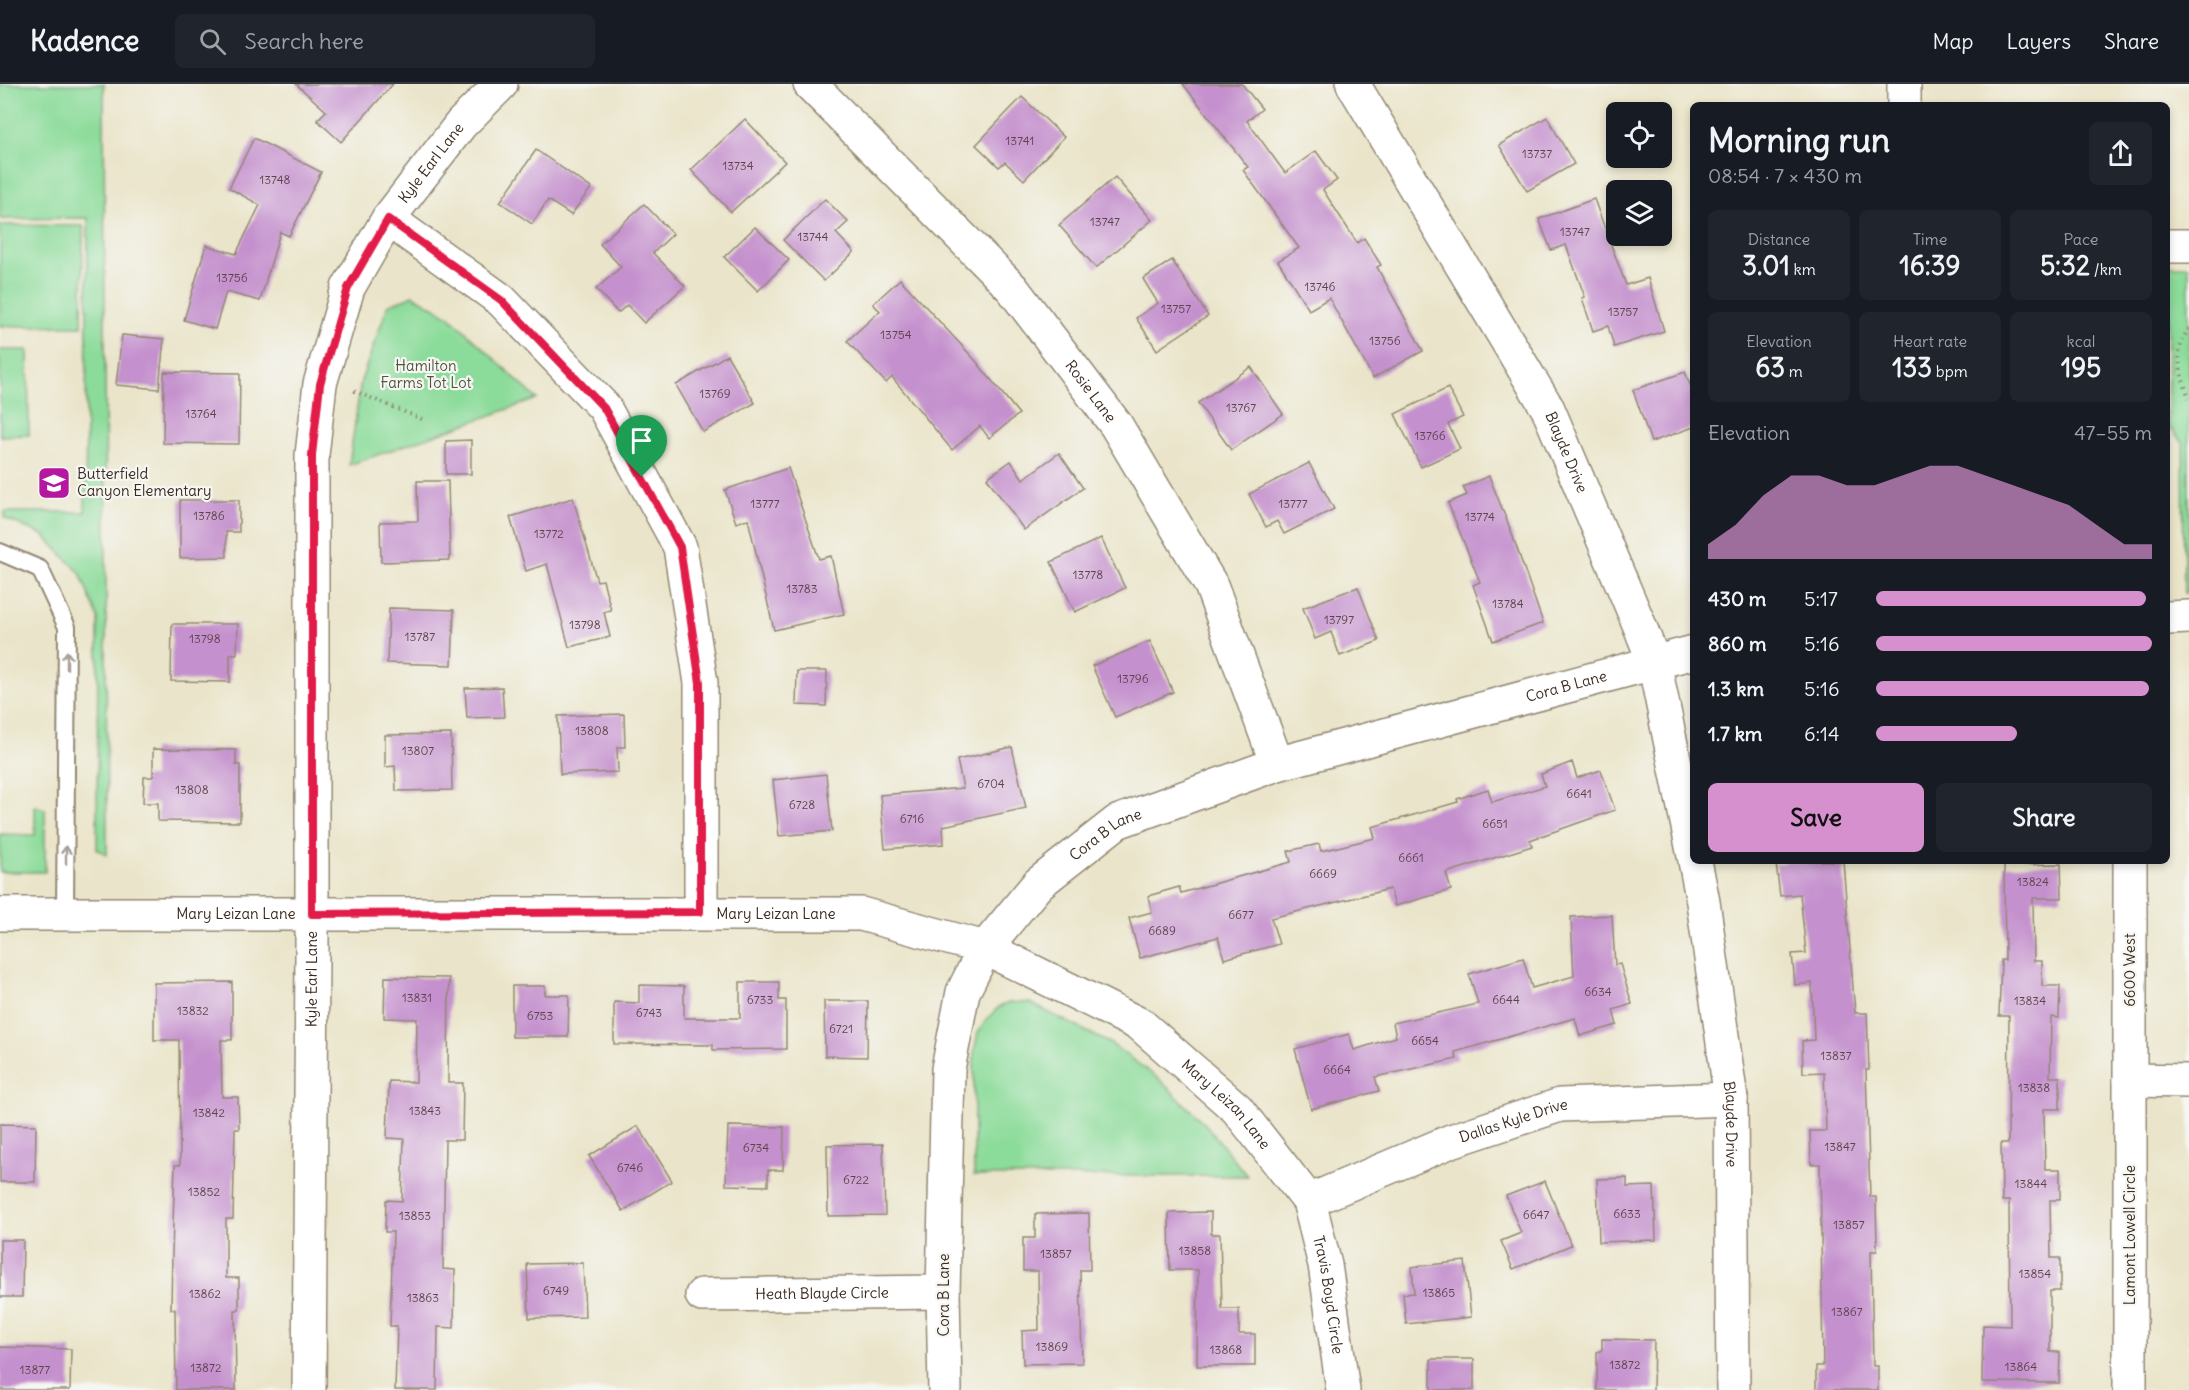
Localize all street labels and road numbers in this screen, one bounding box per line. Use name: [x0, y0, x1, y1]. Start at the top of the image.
street label: Kyle Earl Lane: [394, 119, 468, 207]
street label: Rosie Lane: [1061, 356, 1121, 426]
street label: Blayde Drive: [1541, 409, 1592, 495]
street label: Cora B Lane: [1524, 666, 1609, 706]
street label: Cora B Lane: [1065, 804, 1144, 865]
street label: Mary Leizan Lane: [176, 904, 296, 923]
street label: Mary Leizan Lane: [716, 904, 836, 923]
street label: Kyle Earl Lane: [301, 931, 321, 1027]
street label: 6600 West: [2120, 933, 2139, 1007]
street label: Mary Leizan Lane: [1178, 1055, 1275, 1153]
street label: Blayde Drive: [1720, 1080, 1742, 1167]
street label: Dallas Kyle Drive: [1457, 1095, 1568, 1147]
street label: Lamont Lowell Circle: [2120, 1165, 2139, 1305]
street label: Travis Boyd Circle: [1309, 1234, 1348, 1355]
street label: Cora B Lane: [934, 1253, 953, 1337]
street label: Heath Blayde Circle: [755, 1283, 889, 1303]

